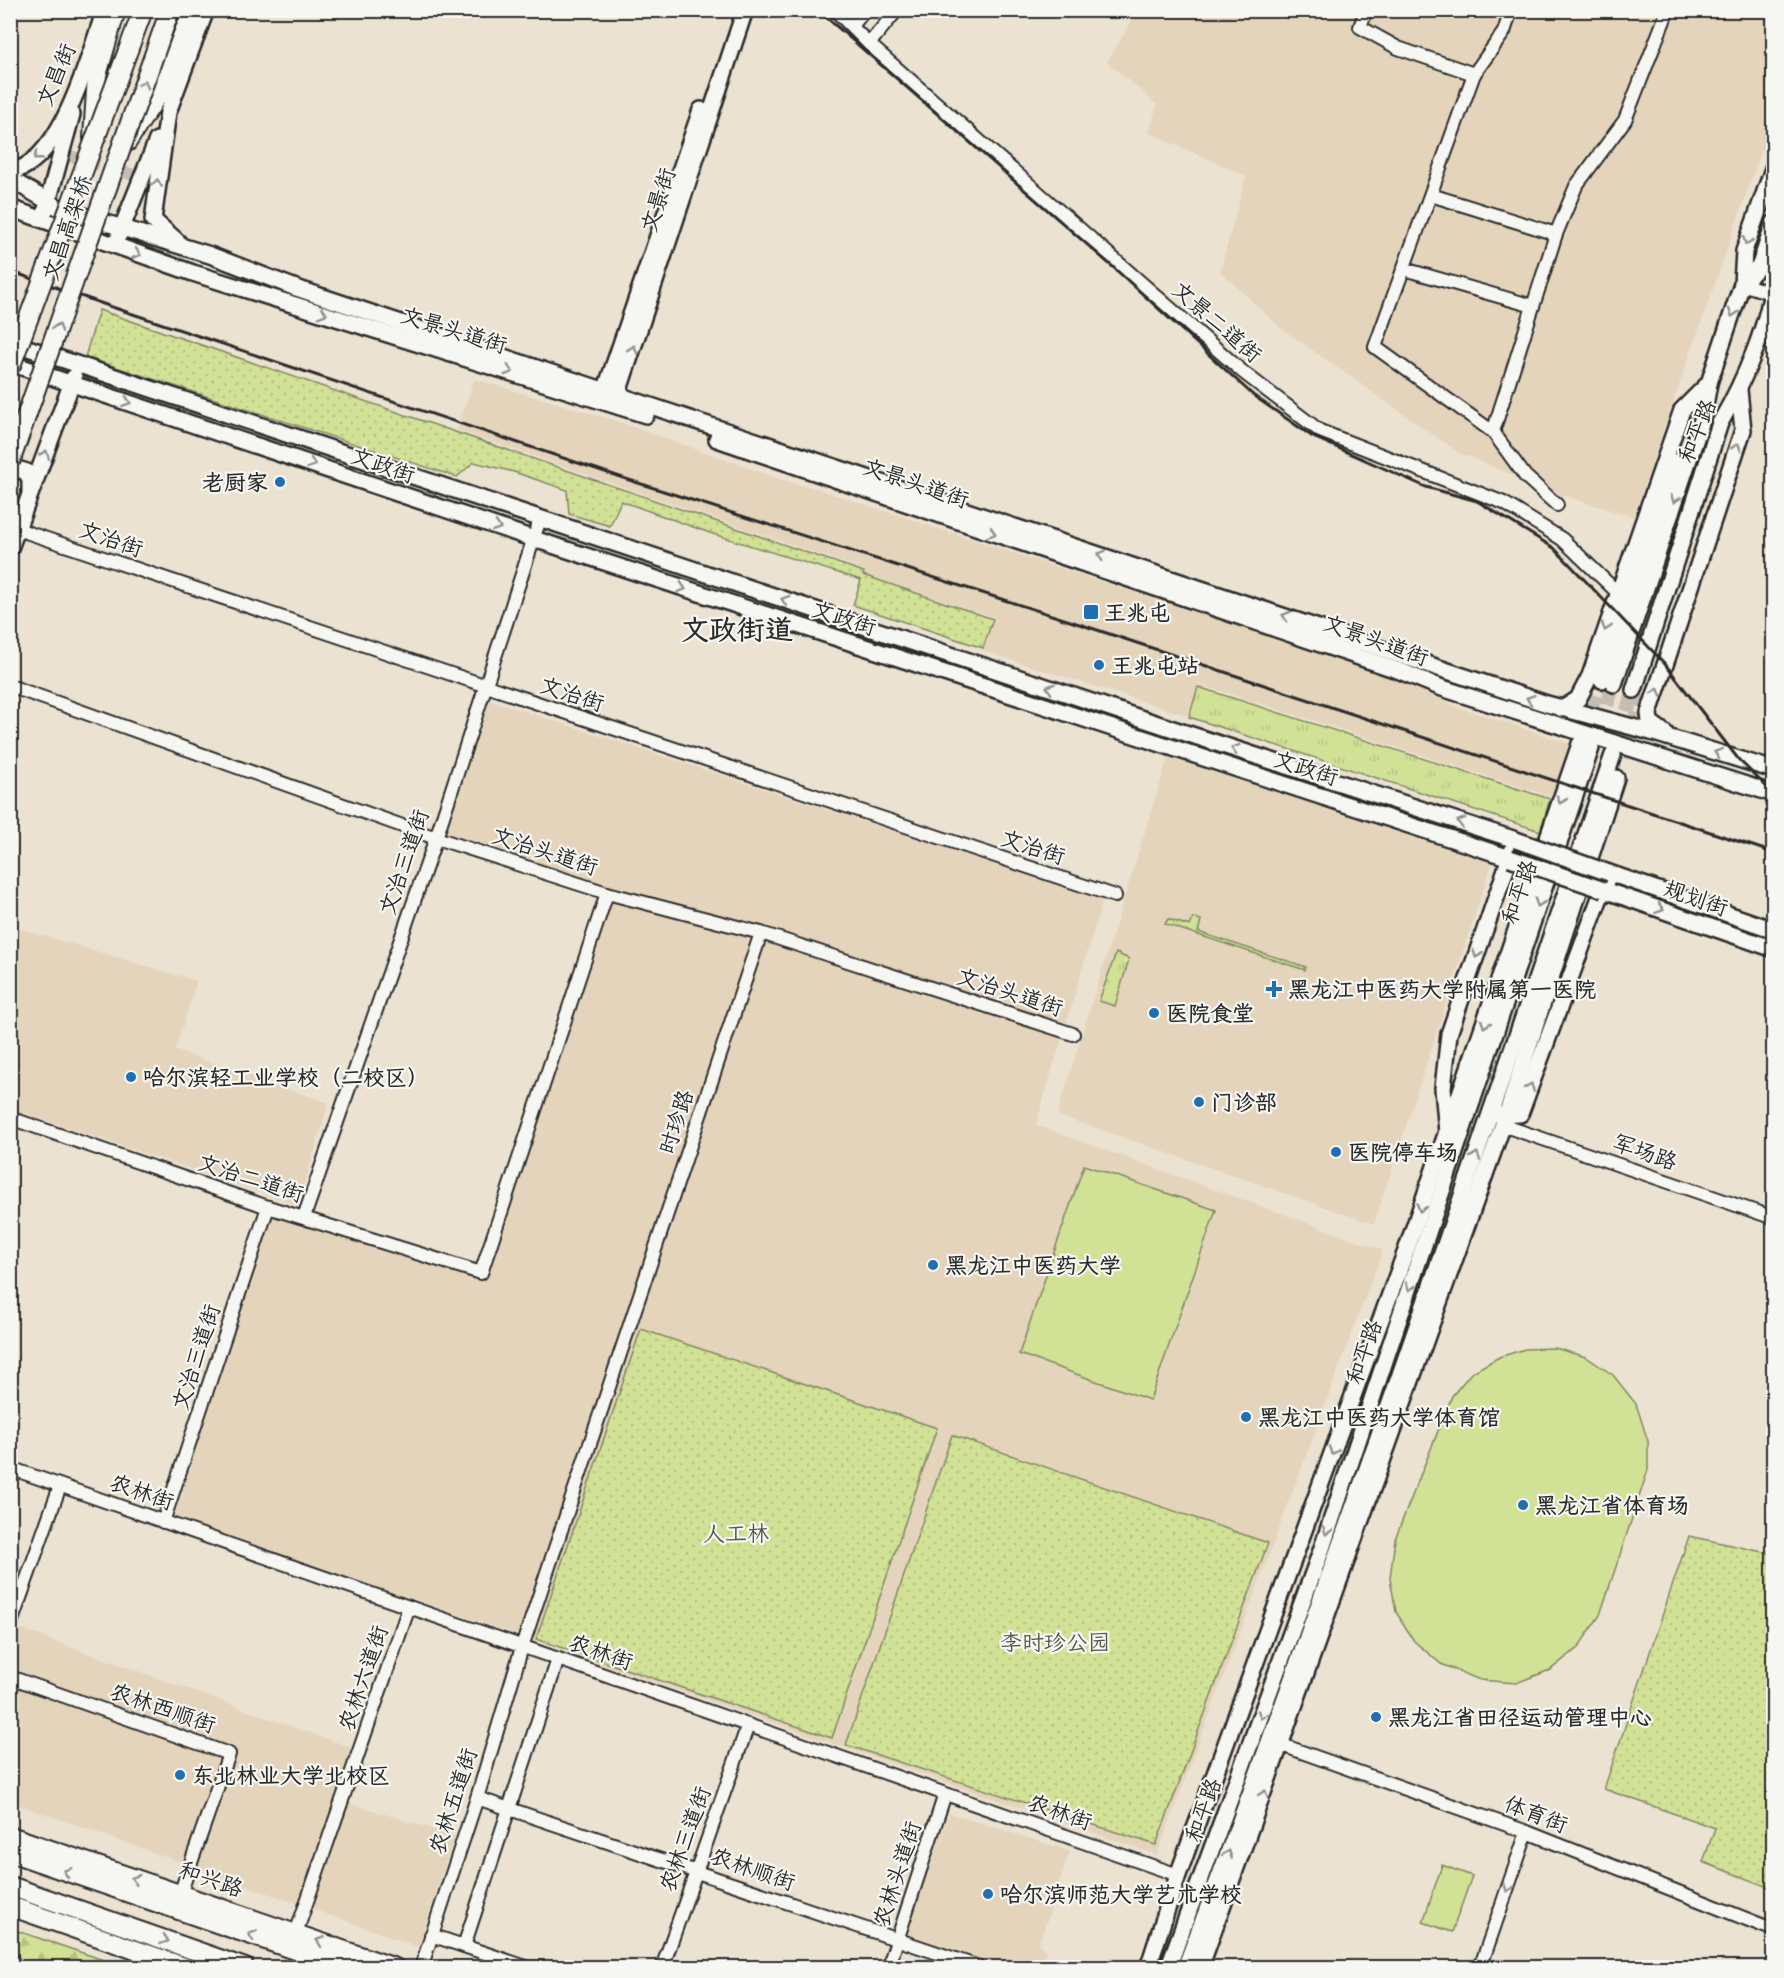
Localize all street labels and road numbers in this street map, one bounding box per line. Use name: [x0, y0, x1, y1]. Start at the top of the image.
street label: 文昌街: [25, 37, 87, 113]
street label: 文景街: [629, 163, 687, 237]
street label: 文昌高架桥: [31, 170, 103, 286]
street label: 文景二道街: [1163, 271, 1271, 373]
street label: 文景头道街: [396, 295, 512, 365]
street label: 和平路: [1667, 393, 1727, 469]
street label: 文政街: [345, 436, 421, 494]
street label: 文景头道街: [858, 447, 974, 519]
street label: 文治街: [73, 510, 149, 568]
street label: 文政街: [807, 589, 881, 647]
street label: 文景头道街: [1318, 603, 1434, 677]
street label: 文治街: [535, 665, 609, 723]
street label: 文政街: [1269, 739, 1343, 797]
street label: 文治三道街: [368, 804, 440, 920]
street label: 文治头道街: [487, 815, 603, 887]
street label: 文治街: [996, 818, 1070, 876]
street label: 和平路: [1490, 854, 1548, 930]
street label: 规划街: [1658, 869, 1734, 927]
street label: 文治头道街: [952, 956, 1068, 1028]
street label: 时珍路: [647, 1085, 705, 1159]
street label: 军场路: [1607, 1123, 1683, 1181]
street label: 文治二道街: [193, 1142, 309, 1214]
street label: 文治三道街: [160, 1299, 232, 1415]
street label: 和平路: [1335, 1314, 1393, 1390]
street label: 农林街: [104, 1463, 180, 1521]
street label: 农林六道街: [327, 1620, 399, 1736]
street label: 农林街: [563, 1623, 639, 1681]
street label: 农林西顺街: [105, 1672, 221, 1744]
street label: 农林五道街: [417, 1743, 489, 1859]
street label: 和平路: [1173, 1772, 1233, 1848]
street label: 农林三道街: [648, 1781, 722, 1897]
street label: 农林街: [1022, 1783, 1098, 1841]
street label: 体育街: [1498, 1784, 1574, 1844]
street label: 农林头道街: [861, 1816, 933, 1932]
street label: 农林顺街: [705, 1836, 801, 1902]
street label: 和兴路: [173, 1850, 249, 1908]

